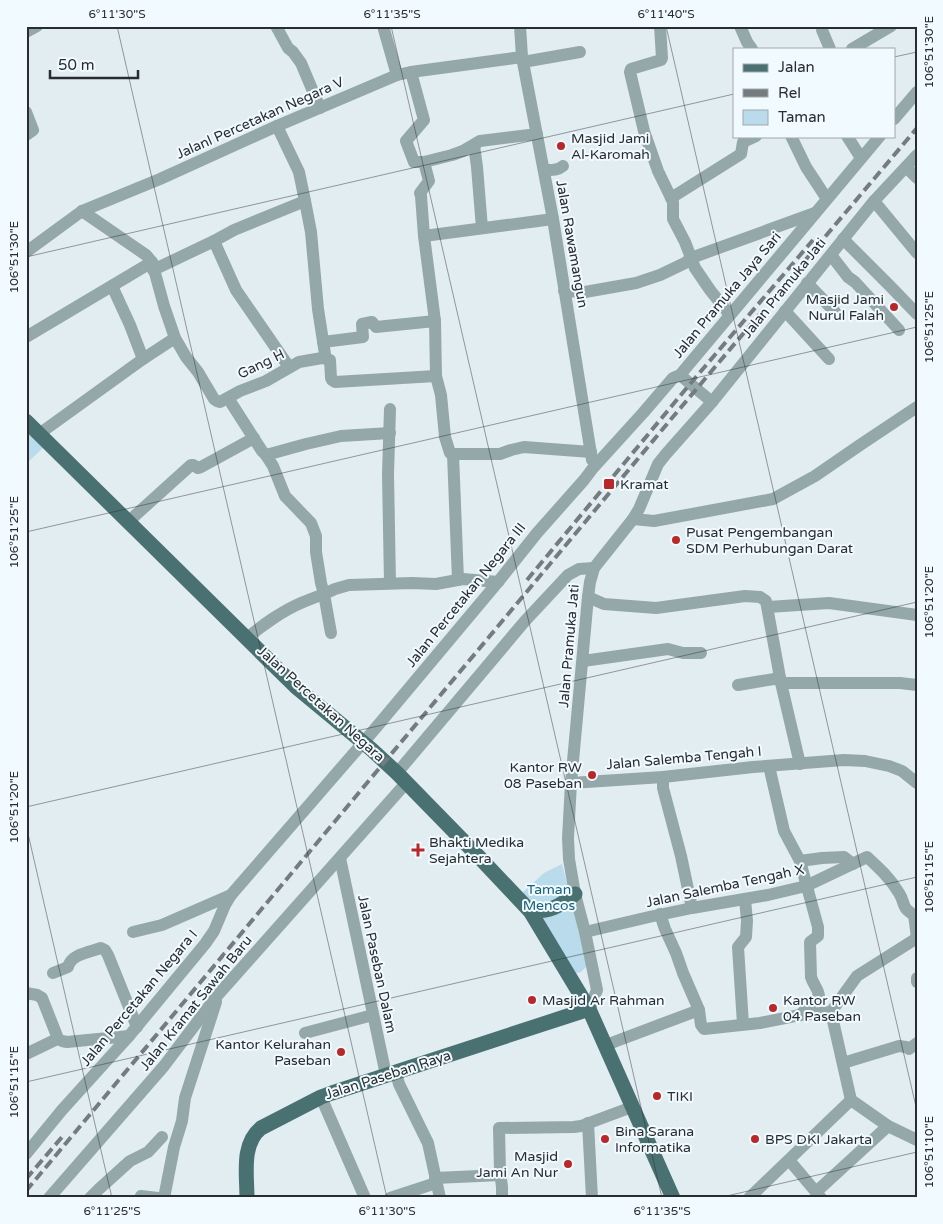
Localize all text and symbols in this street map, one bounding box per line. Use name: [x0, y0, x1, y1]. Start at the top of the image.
text: 6°11'30"S: [88, 7, 146, 21]
text: 6°11'35"S: [363, 7, 421, 21]
text: 6°11'40"S: [637, 7, 695, 21]
text: 106°51'30"E: [922, 15, 936, 88]
scale bar: [50, 48, 138, 80]
legend: [733, 48, 896, 138]
text: 50 m: [58, 56, 95, 74]
text: Jalan: [778, 58, 815, 76]
street label: Jalanl Percetakan Negara V: [173, 73, 347, 163]
text: Rel: [778, 84, 801, 102]
text: Taman: [778, 108, 826, 126]
place label: Masjid Jami Al-Karomah: [571, 130, 650, 163]
marker: Masjid Jami Al-Karomah: [555, 140, 567, 152]
street label: Jalan Rawamangun: [552, 179, 592, 309]
text: 106°51'30"E: [7, 220, 21, 293]
street label: Jalan Pramuka Jaya Sari: [669, 229, 785, 361]
street label: Jalan Pramuka Jati: [738, 235, 830, 341]
text: 106°51'25"E: [922, 290, 936, 363]
place label: Masjid Jami Nurul Falah: [806, 291, 884, 324]
marker: Masjid Jami Nurul Falah: [888, 301, 900, 313]
street label: Gang H: [235, 345, 287, 383]
place label: Kramat: [620, 476, 669, 493]
marker: Kramat: [602, 477, 616, 491]
text: 106°51'25"E: [7, 495, 21, 568]
street label: Jalan Percetakan Negara III: [403, 519, 529, 671]
place label: Pusat Pengembangan SDM Perhubungan Darat: [686, 524, 854, 557]
marker: Pusat Pengembangan SDM Perhubungan Darat: [670, 534, 682, 546]
text: 106°51'20"E: [922, 565, 936, 638]
street label: Jalan Pramuka Jati: [555, 584, 583, 708]
street label: Jalan Percetakan Negara: [254, 642, 388, 766]
street label: Jalan Salemba Tengah I: [606, 743, 762, 773]
place label: Kantor RW 08 Paseban: [504, 759, 582, 792]
marker: Kantor RW 08 Paseban: [586, 769, 598, 781]
text: 106°51'20"E: [7, 770, 21, 843]
place label: Bhakti Medika Sejahtera: [429, 834, 524, 867]
text: 106°51'15"E: [922, 840, 936, 913]
marker: Bhakti Medika Sejahtera: [411, 843, 425, 857]
street label: Jalan Salemba Tengah X: [644, 861, 806, 911]
park label: Taman Mencos: [523, 881, 575, 914]
street label: Jalan Paseban Dalam: [354, 893, 400, 1035]
street label: Jalan Percetakan Negara I: [77, 926, 201, 1070]
street label: Jalan Kramat Sawah Baru: [136, 932, 256, 1074]
place label: Masjid Ar Rahman: [542, 992, 665, 1009]
place label: Kantor RW 04 Paseban: [783, 992, 861, 1025]
marker: Masjid Ar Rahman: [526, 994, 538, 1006]
marker: Kantor RW 04 Paseban: [767, 1002, 779, 1014]
place label: Kantor Kelurahan Paseban: [215, 1036, 331, 1069]
text: 106°51'15"E: [7, 1045, 21, 1118]
marker: Kantor Kelurahan Paseban: [335, 1046, 347, 1058]
street label: Jalan Paseban Raya: [323, 1047, 453, 1103]
place label: TIKI: [667, 1088, 693, 1105]
marker: TIKI: [651, 1090, 663, 1102]
text: 106°51'10"E: [922, 1115, 936, 1188]
place label: Bina Sarana Informatika: [615, 1123, 694, 1156]
place label: BPS DKI Jakarta: [765, 1131, 872, 1148]
marker: Bina Sarana Informatika: [599, 1133, 611, 1145]
marker: BPS DKI Jakarta: [749, 1133, 761, 1145]
place label: Masjid Jami An Nur: [476, 1148, 559, 1181]
marker: Masjid Jami An Nur: [562, 1158, 574, 1170]
text: 6°11'25"S: [83, 1204, 141, 1218]
text: 6°11'30"S: [358, 1204, 416, 1218]
text: 6°11'35"S: [633, 1204, 691, 1218]

